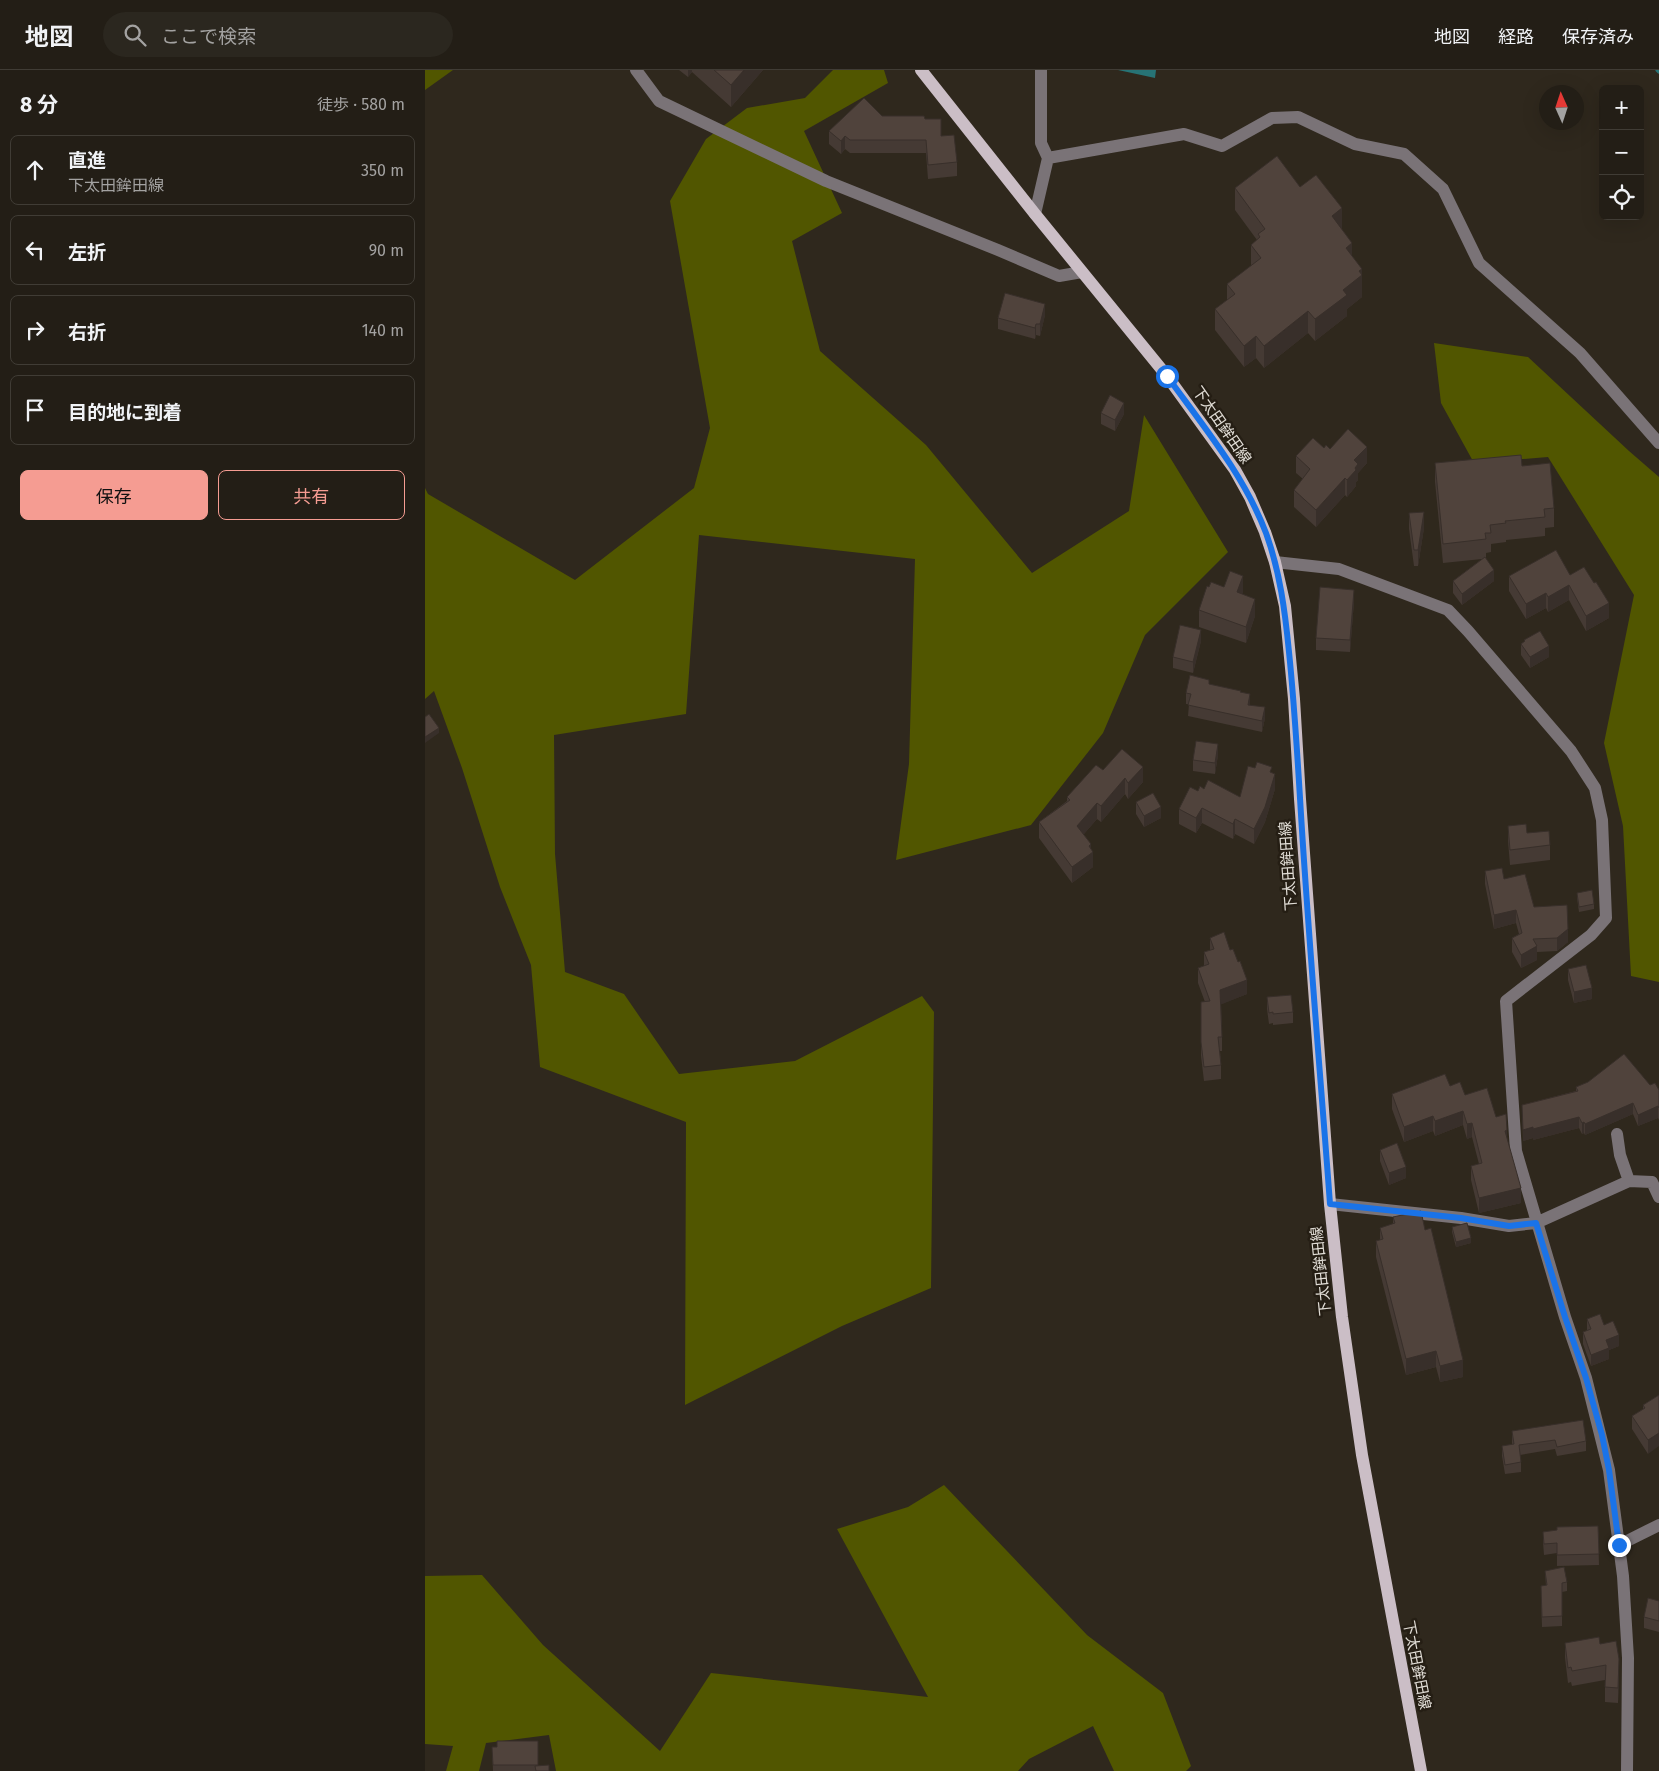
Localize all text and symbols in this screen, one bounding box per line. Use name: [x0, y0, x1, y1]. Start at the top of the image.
search box: [103, 12, 453, 57]
icon: search: [121, 21, 149, 49]
text: 地図: [25, 23, 73, 51]
text: ここで検索: [161, 25, 256, 48]
text: 地図: [1434, 26, 1470, 48]
text: 経路: [1498, 26, 1534, 48]
text: 保存済み: [1562, 26, 1634, 48]
north arrow: [1539, 85, 1584, 130]
map controls: [1599, 85, 1644, 220]
button: +: [1599, 85, 1644, 130]
text: 8 分: [20, 92, 58, 118]
text: 徒歩 · 580 m: [317, 95, 405, 114]
button: −: [1599, 130, 1644, 175]
text: 直進: [68, 149, 106, 172]
icon: ahead: [21, 156, 49, 184]
text: 350 m: [361, 161, 404, 180]
button: locate: [1599, 175, 1644, 220]
text: 下太田鉾田線: [68, 176, 164, 195]
icon: left: [21, 236, 49, 264]
text: 左折: [68, 241, 106, 264]
text: 90 m: [369, 241, 404, 260]
icon: right: [21, 316, 49, 344]
text: 右折: [68, 321, 106, 344]
text: 140 m: [362, 321, 404, 340]
route start: [1156, 365, 1179, 388]
street label: 下太田鉾田線: [1189, 383, 1255, 467]
icon: arrive: [21, 396, 49, 424]
text: 目的地に到着: [68, 401, 182, 424]
button: 保存: [20, 470, 208, 520]
button: 共有: [218, 470, 405, 520]
street label: 下太田鉾田線: [1276, 820, 1300, 912]
street label: 下太田鉾田線: [1307, 1225, 1335, 1317]
route end: [1608, 1534, 1631, 1557]
street label: 下太田鉾田線: [1400, 1619, 1434, 1711]

